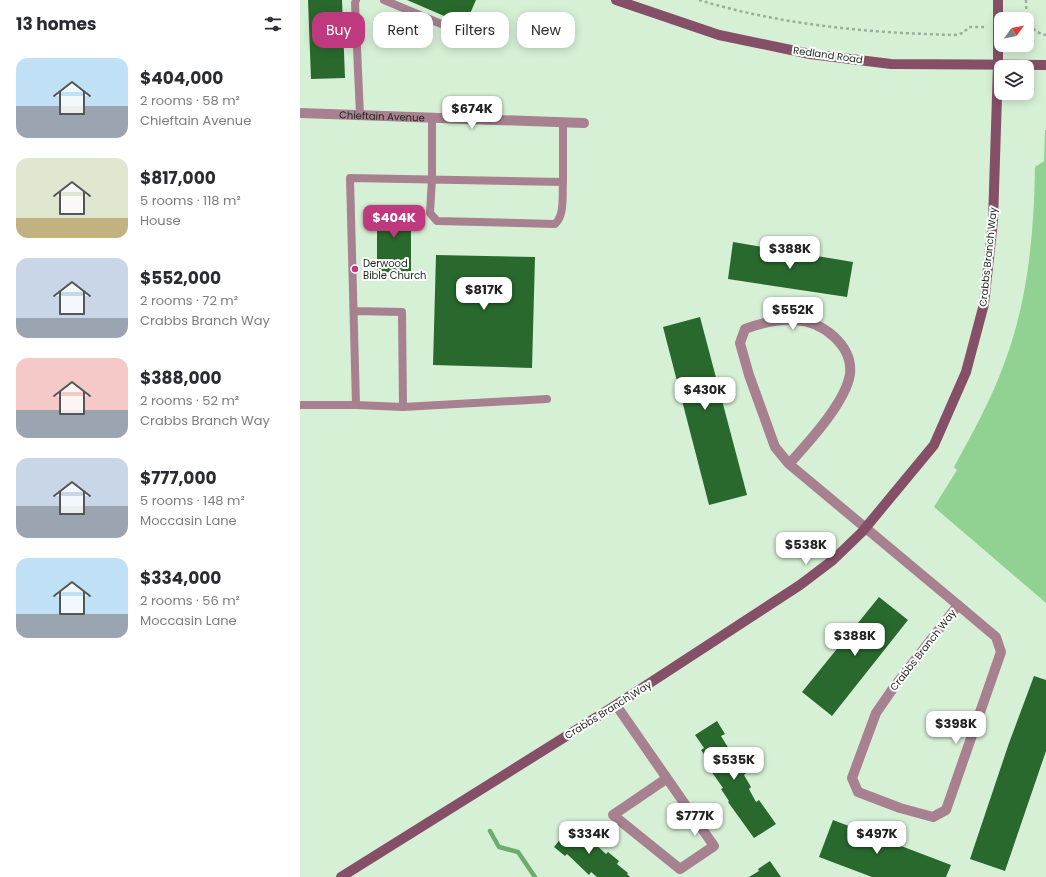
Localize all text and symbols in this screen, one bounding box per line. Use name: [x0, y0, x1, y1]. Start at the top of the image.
text: 13 homes: [16, 12, 97, 36]
chip: Buy: [312, 12, 365, 48]
chip: Rent: [373, 12, 433, 48]
chip: Filters: [441, 12, 509, 48]
chip: New: [517, 12, 575, 48]
north arrow: [994, 12, 1034, 52]
map controls: [994, 12, 1034, 100]
icon: filters: [262, 13, 284, 35]
street label: Redland Road: [792, 43, 864, 67]
button: layers: [994, 60, 1034, 100]
text: $404,000: [140, 66, 223, 90]
icon: home: [48, 74, 96, 122]
text: 2 rooms · 58 m²: [140, 91, 240, 110]
pin: $674K: [444, 96, 500, 130]
text: $674K: [451, 99, 493, 118]
street label: Chieftain Avenue: [339, 107, 425, 125]
text: Chieftain Avenue: [140, 111, 251, 130]
text: $817,000: [140, 166, 216, 190]
icon: home: [48, 174, 96, 222]
text: 5 rooms · 118 m²: [140, 191, 241, 210]
pin: $404K: [366, 205, 422, 239]
street label: Crabbs Branch Way: [975, 206, 1001, 307]
text: $404K: [372, 208, 416, 227]
text: House: [140, 211, 180, 230]
pin: $388K: [762, 236, 818, 270]
text: $388K: [769, 239, 811, 258]
place label: Derwood Bible Church: [363, 256, 426, 283]
marker: Derwood Bible Church: [350, 264, 360, 274]
text: $552,000: [140, 266, 221, 290]
icon: home: [48, 274, 96, 322]
pin: $817K: [456, 277, 512, 311]
text: $817K: [465, 280, 503, 299]
text: 2 rooms · 72 m²: [140, 291, 238, 310]
pin: $552K: [765, 297, 821, 331]
text: $552K: [772, 300, 814, 319]
text: Crabbs Branch Way: [140, 311, 270, 330]
text: $388,000: [140, 366, 222, 390]
icon: home: [48, 374, 96, 422]
pin: $430K: [677, 377, 733, 411]
text: $430K: [684, 380, 726, 399]
text: 2 rooms · 52 m²: [140, 391, 239, 410]
text: Crabbs Branch Way: [140, 411, 270, 430]
text: $777,000: [140, 466, 217, 490]
icon: home: [48, 474, 96, 522]
text: 5 rooms · 148 m²: [140, 491, 245, 510]
text: Moccasin Lane: [140, 511, 237, 530]
pin: $538K: [778, 532, 834, 566]
text: $538K: [785, 535, 827, 554]
text: $334,000: [140, 566, 221, 590]
icon: home: [48, 574, 96, 622]
text: 2 rooms · 56 m²: [140, 591, 240, 610]
street label: Crabbs Branch Way: [886, 606, 960, 694]
text: Moccasin Lane: [140, 611, 237, 630]
pin: $388K: [827, 623, 883, 657]
text: $388K: [834, 626, 876, 645]
street label: Crabbs Branch Way: [562, 677, 655, 743]
pin: $398K: [928, 711, 984, 745]
text: $398K: [935, 714, 977, 733]
pin: $535K: [706, 747, 762, 781]
text: $535K: [713, 750, 755, 769]
pin: $777K: [667, 803, 723, 837]
text: $777K: [676, 806, 714, 825]
pin: $334K: [561, 821, 617, 855]
pin: $497K: [849, 821, 905, 855]
text: $334K: [568, 824, 610, 843]
text: $497K: [856, 824, 898, 843]

